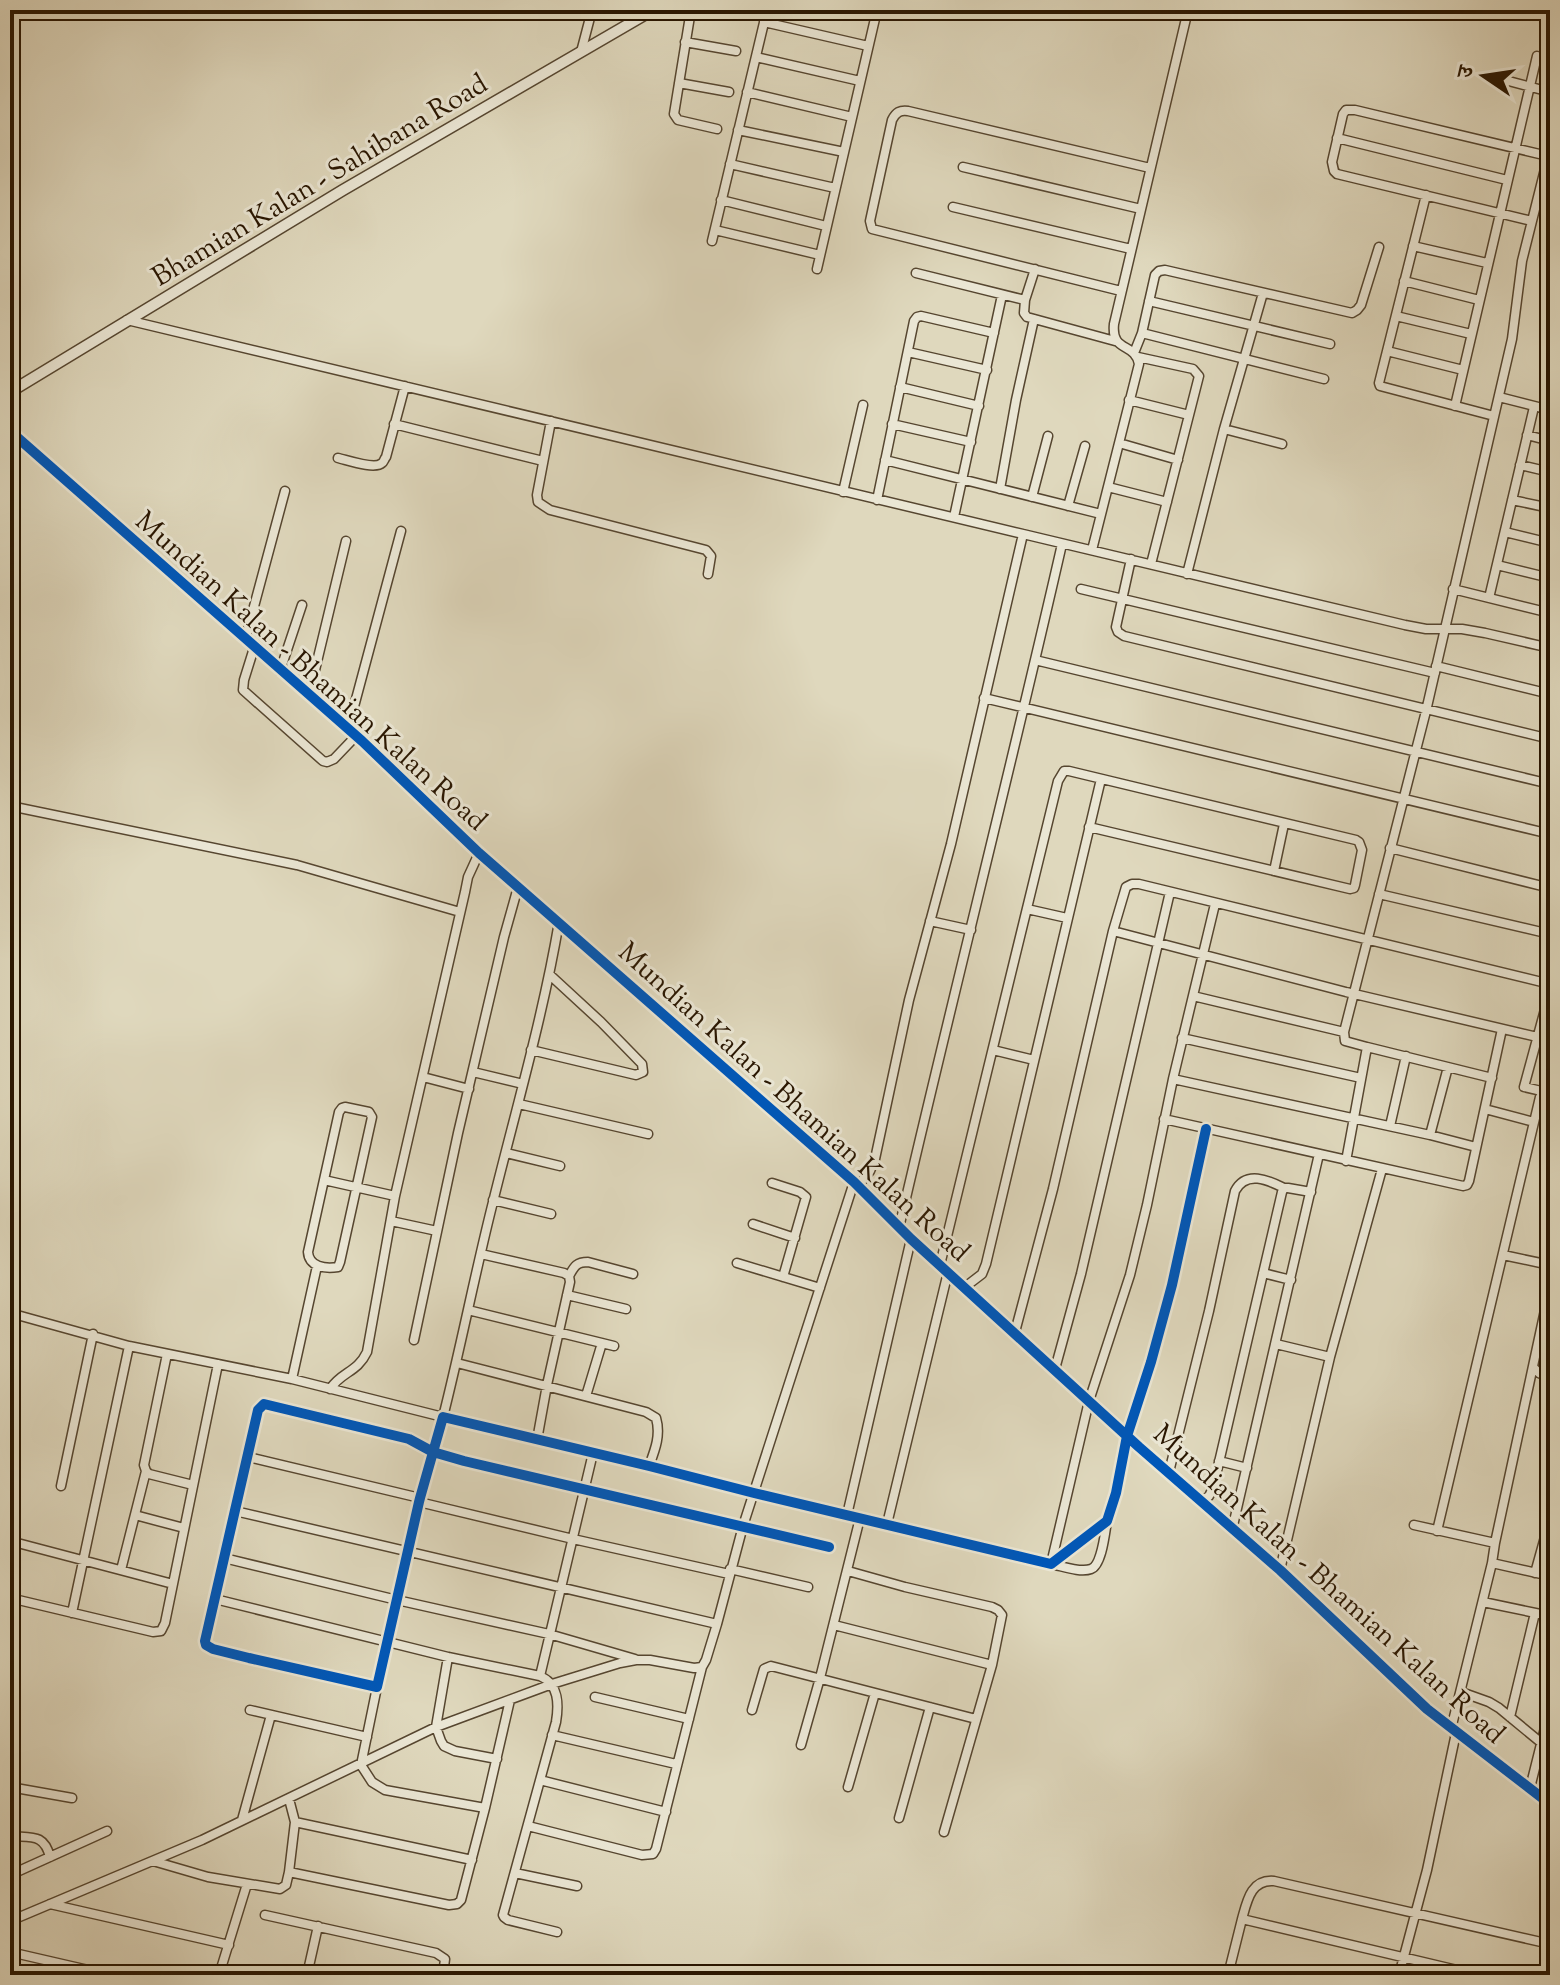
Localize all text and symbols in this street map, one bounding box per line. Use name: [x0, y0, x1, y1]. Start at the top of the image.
north arrow: [1444, 36, 1524, 116]
text: उ: [1450, 61, 1485, 83]
street label: Bhamian Kalan - Sahibana Road: [145, 65, 496, 298]
street label: Mundian Kalan - Bhamian Kalan Road: [125, 503, 495, 842]
street label: Mundian Kalan - Bhamian Kalan Road: [608, 934, 978, 1273]
street label: Mundian Kalan - Bhamian Kalan Road: [1143, 1416, 1513, 1755]

